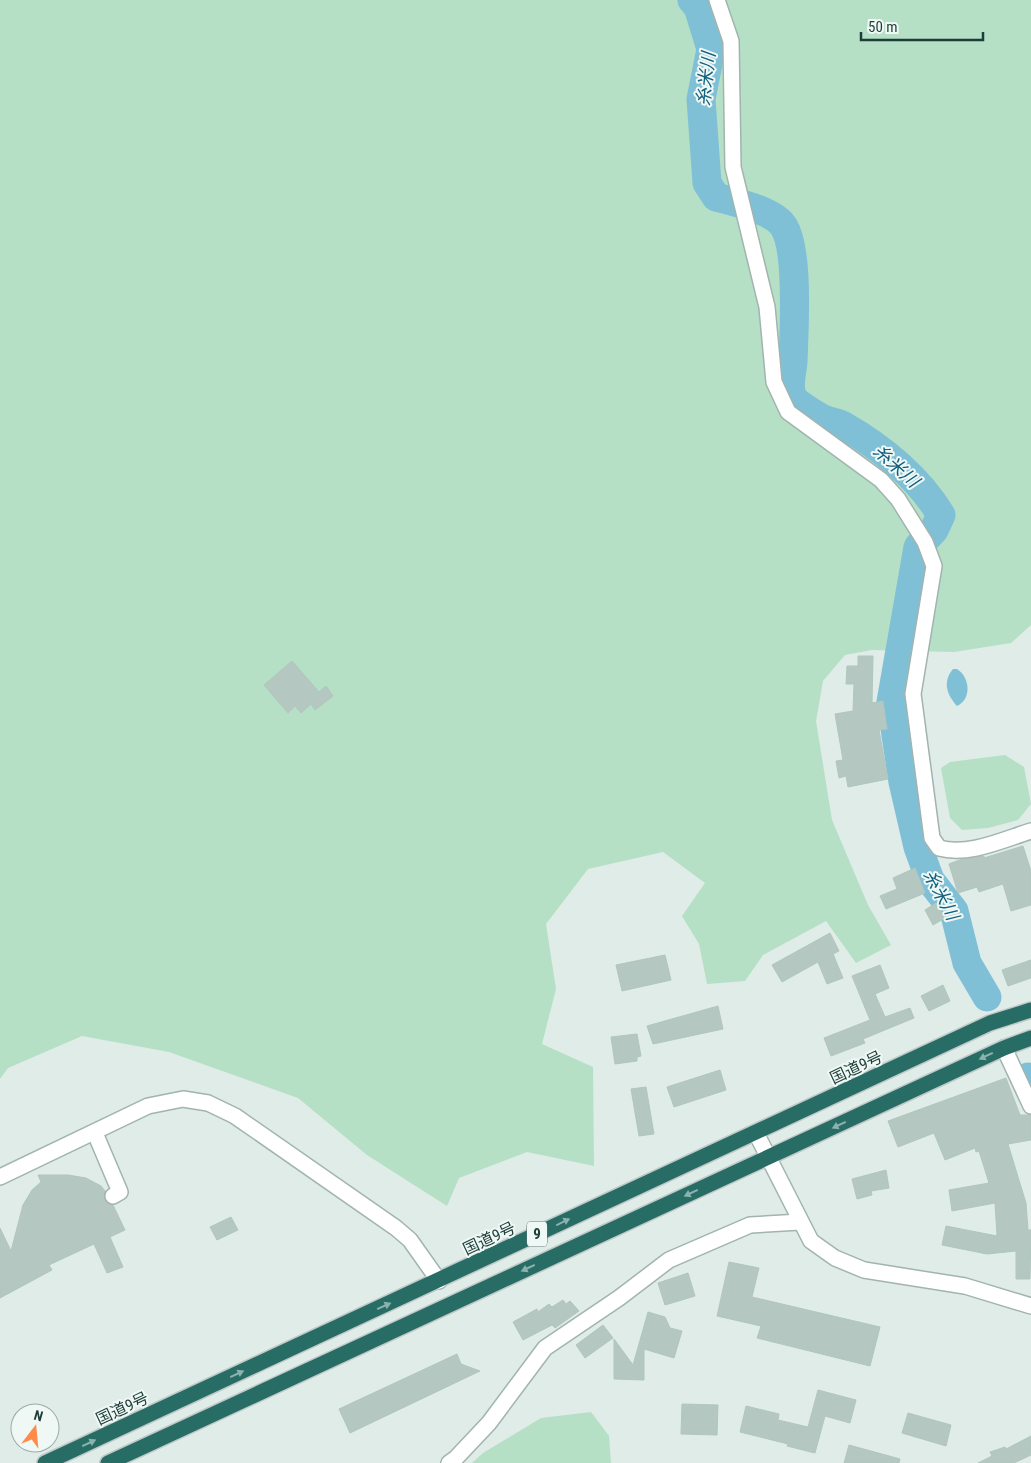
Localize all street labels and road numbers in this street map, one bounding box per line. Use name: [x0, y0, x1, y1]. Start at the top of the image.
street label: 国道9号: [827, 1047, 886, 1088]
street label: 国道9号: [460, 1218, 519, 1259]
road number: 9: [527, 1222, 547, 1246]
street label: 国道9号: [93, 1388, 152, 1429]

